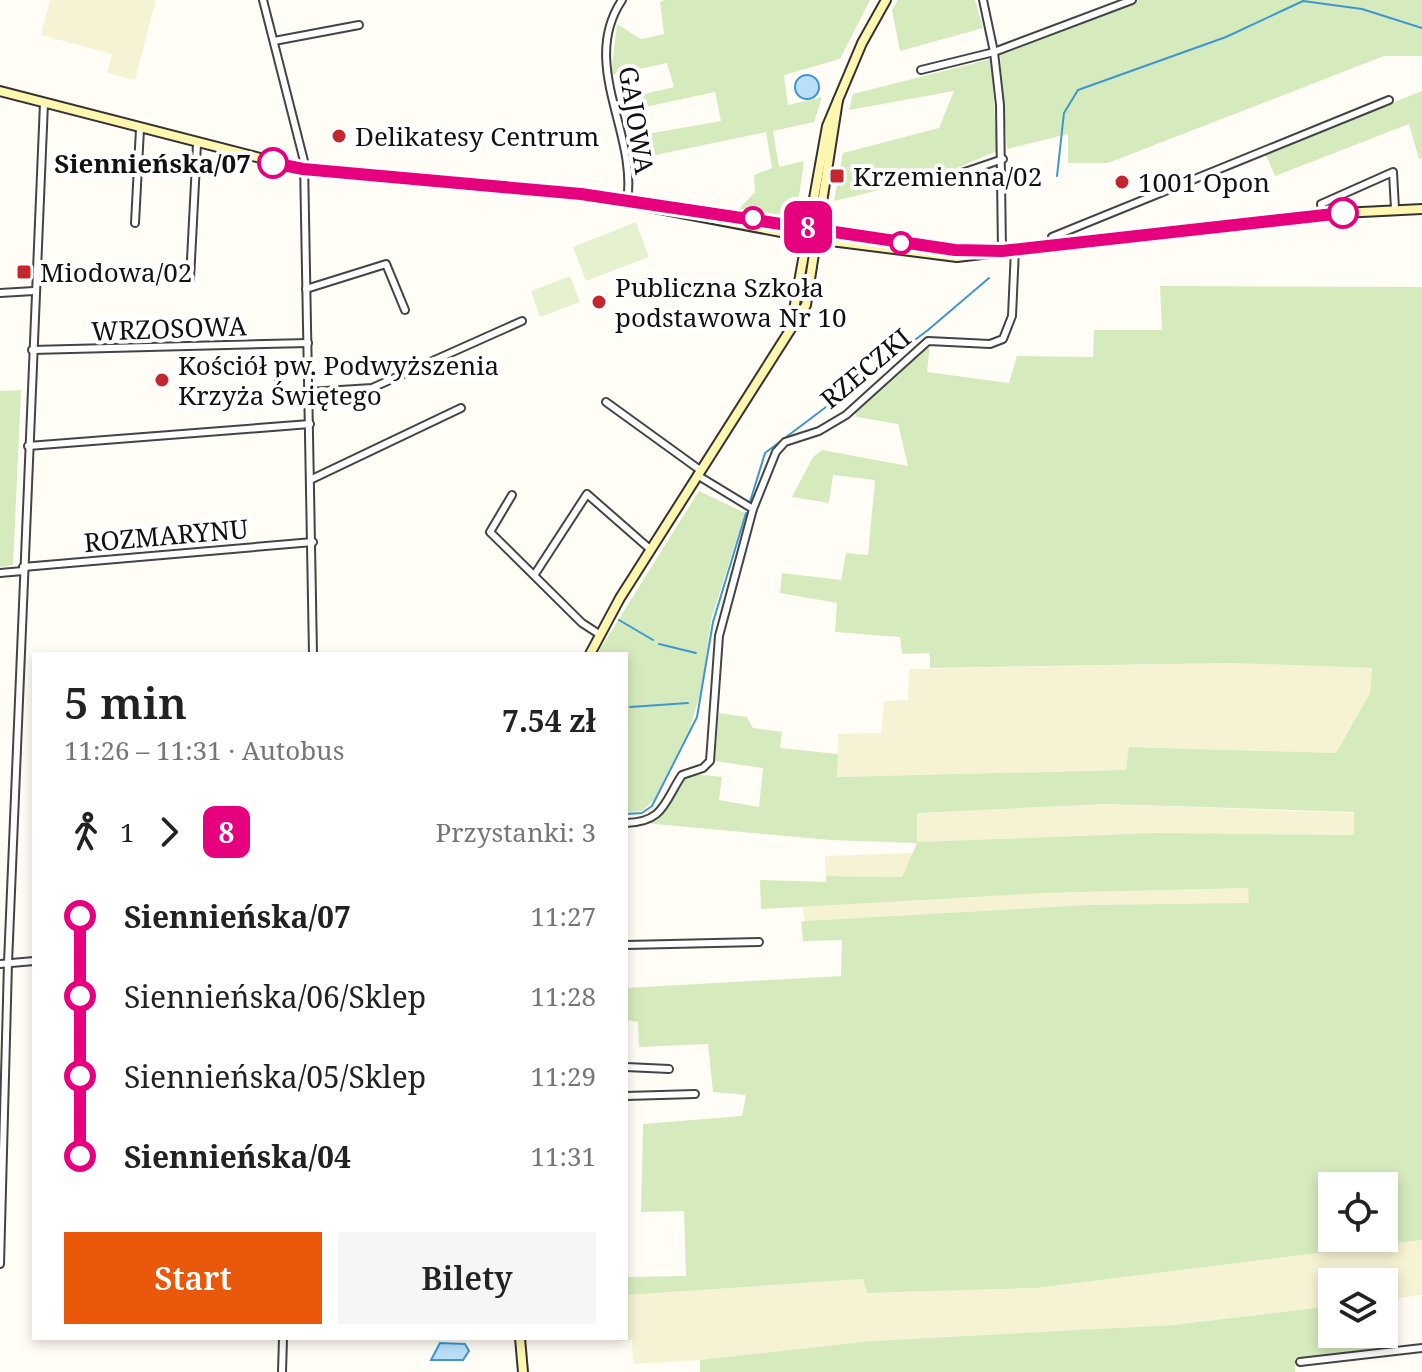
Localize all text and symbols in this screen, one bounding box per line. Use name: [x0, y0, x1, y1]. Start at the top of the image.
street label: GAJOWA: [611, 64, 663, 177]
place label: Delikatesy Centrum: [355, 118, 599, 154]
marker: Delikatesy Centrum: [330, 127, 348, 145]
place label: Siennieńska/07: [54, 145, 251, 181]
marker: Siennieńska/07: [258, 148, 288, 178]
place label: Krzemienna/02: [853, 158, 1042, 194]
place label: 1001 Opon: [1138, 164, 1270, 200]
marker: Krzemienna/02: [828, 167, 846, 185]
marker: 1001 Opon: [1113, 173, 1131, 191]
unlabelled marker: [1328, 198, 1358, 228]
line badge: 8: [782, 201, 834, 253]
unlabelled marker: [742, 207, 764, 229]
text: 8: [800, 208, 816, 246]
unlabelled marker: [890, 232, 912, 254]
place label: Miodowa/02: [40, 254, 192, 290]
marker: Miodowa/02: [15, 263, 33, 281]
place label: Publiczna Szkoła podstawowa Nr 10: [615, 269, 847, 335]
marker: Publiczna Szkoła podstawowa Nr 10: [590, 293, 608, 311]
street label: WRZOSOWA: [91, 307, 248, 349]
street label: RZECZKI: [812, 320, 918, 416]
place label: Kościół pw. Podwyższenia Krzyża Świętego: [178, 347, 499, 413]
marker: Kościół pw. Podwyższenia Krzyża Świętego: [153, 371, 171, 389]
street label: ROZMARYNU: [82, 510, 250, 560]
text: 5 min: [64, 672, 187, 732]
text: 7.54 zł: [502, 700, 596, 741]
text: 11:26 – 11:31 · Autobus: [64, 732, 344, 768]
icon: walk: [64, 810, 108, 854]
icon: forward: [147, 810, 191, 854]
text: 8: [219, 813, 234, 851]
text: 1: [120, 814, 135, 850]
text: Przystanki: 3: [436, 814, 596, 850]
text: Siennieńska/07: [124, 896, 351, 937]
text: 11:27: [530, 898, 596, 934]
text: Siennieńska/06/Sklep: [124, 976, 426, 1017]
text: 11:28: [530, 978, 596, 1014]
text: Siennieńska/05/Sklep: [124, 1056, 426, 1097]
text: 11:29: [530, 1058, 596, 1094]
text: Siennieńska/04: [124, 1136, 351, 1177]
text: 11:31: [530, 1138, 596, 1174]
map controls: [1318, 1172, 1398, 1348]
button: locate: [1318, 1172, 1398, 1252]
button: Start: [64, 1232, 322, 1324]
button: Bilety: [338, 1232, 596, 1324]
button: layers: [1318, 1268, 1398, 1348]

